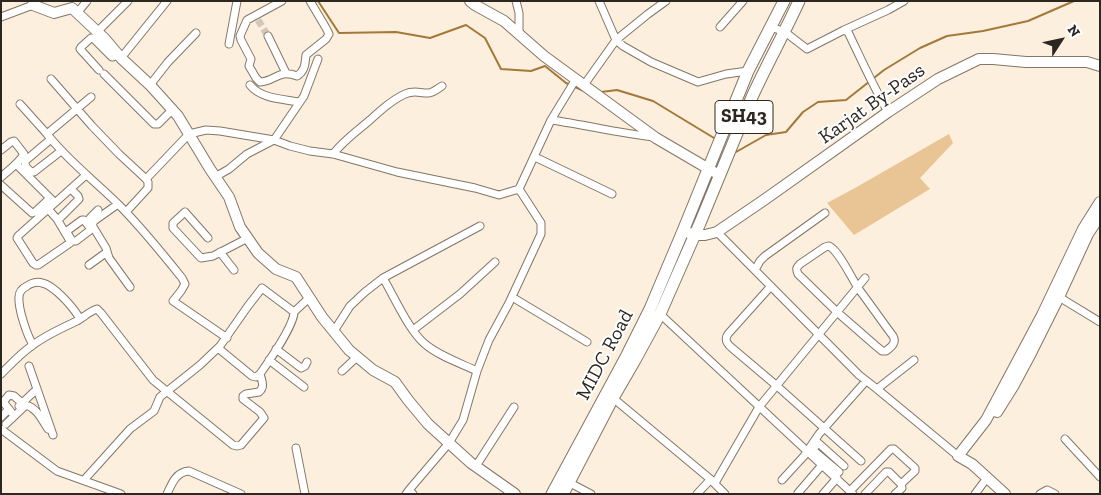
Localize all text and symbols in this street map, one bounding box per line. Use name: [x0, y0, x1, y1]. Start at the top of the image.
north arrow: [1036, 15, 1086, 65]
text: N: [1064, 22, 1084, 40]
street label: Karjat By-Pass: [814, 59, 930, 149]
road number: SH43: [715, 100, 773, 134]
street label: MIDC Road: [571, 306, 639, 404]

